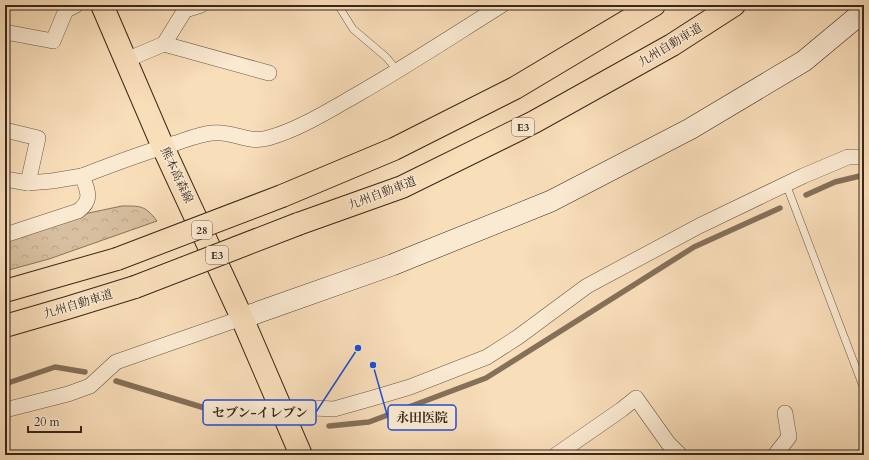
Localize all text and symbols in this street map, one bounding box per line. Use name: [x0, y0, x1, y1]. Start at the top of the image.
street label: 九州自動車道: [635, 20, 705, 70]
road number: E3: [512, 118, 534, 136]
street label: 熊本高森線: [157, 144, 197, 206]
street label: 九州自動車道: [346, 173, 418, 213]
road number: 28: [192, 221, 212, 239]
road number: E3: [206, 246, 228, 264]
street label: 九州自動車道: [41, 286, 115, 322]
callout: セブン-イレブン: [203, 400, 316, 425]
text: セブン-イレブン: [212, 404, 308, 422]
callout: 永田医院: [388, 405, 456, 430]
scale bar: [28, 408, 81, 434]
text: 永田医院: [396, 409, 448, 427]
text: 20 m: [34, 414, 61, 430]

